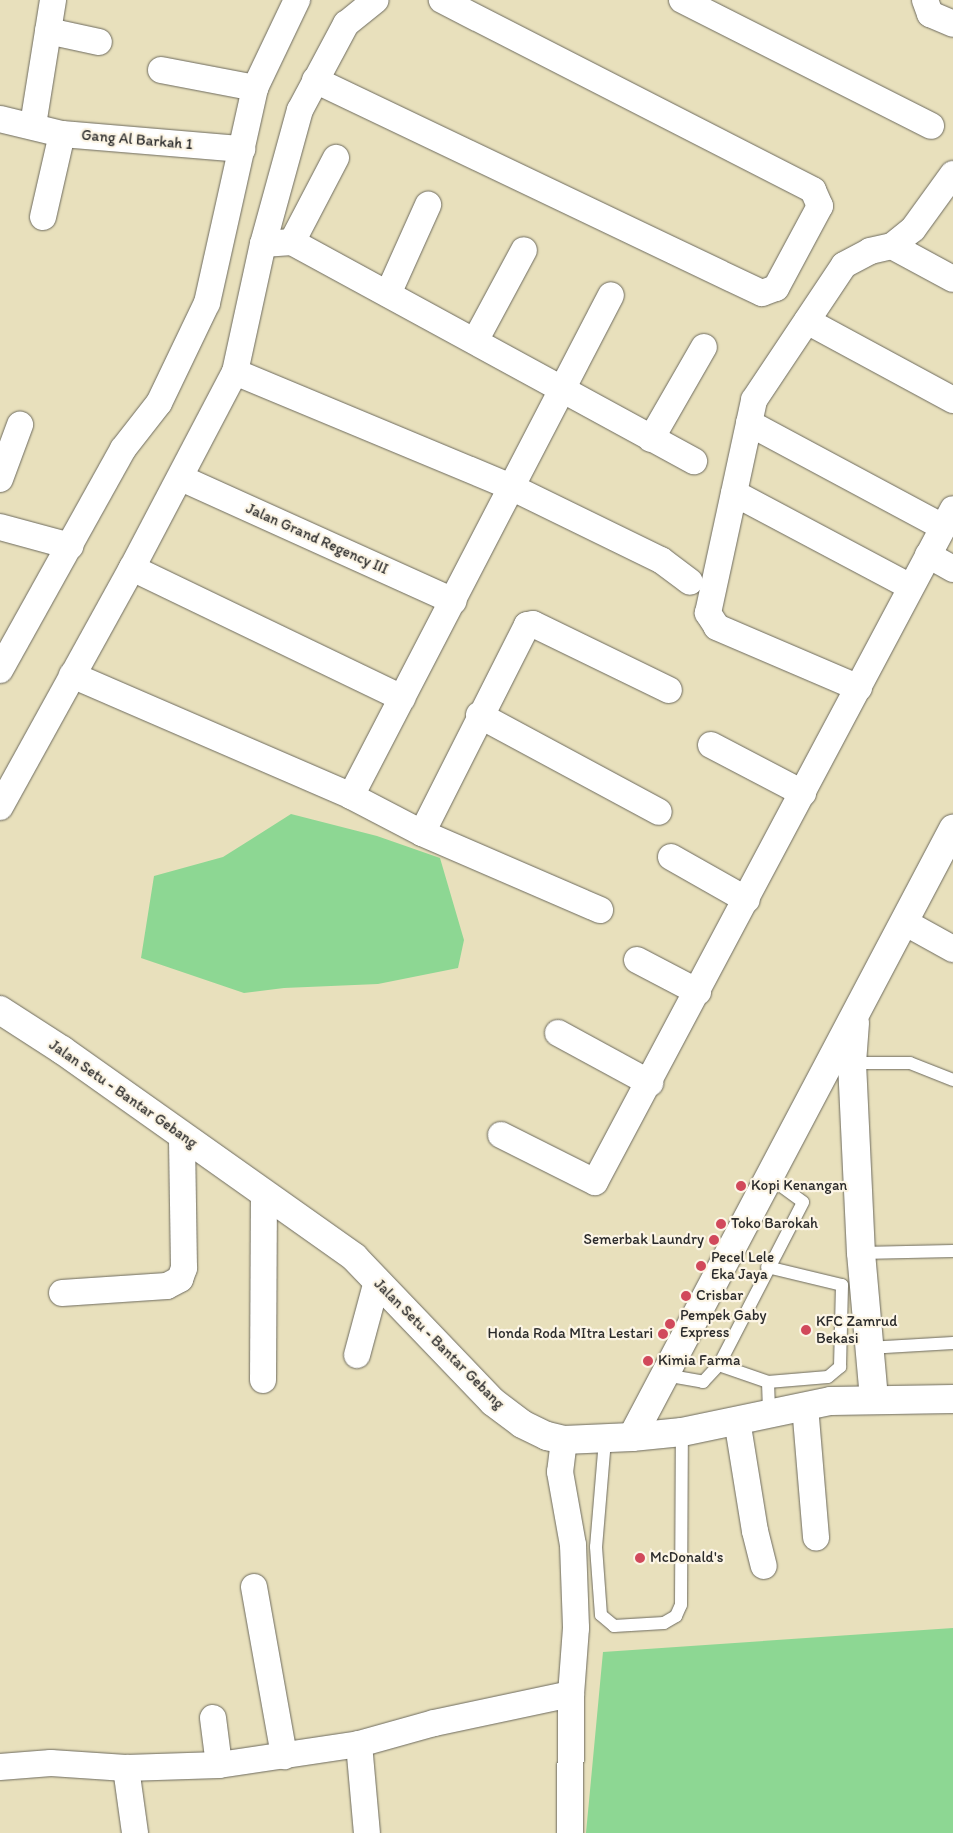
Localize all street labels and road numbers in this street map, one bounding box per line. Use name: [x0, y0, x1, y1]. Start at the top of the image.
street label: Gang Al Barkah 1: [81, 126, 193, 154]
street label: Jalan Grand Regency III: [243, 500, 391, 578]
street label: Jalan Setu - Bantar Gebang: [45, 1036, 201, 1152]
street label: Jalan Setu - Bantar Gebang: [370, 1275, 508, 1413]

